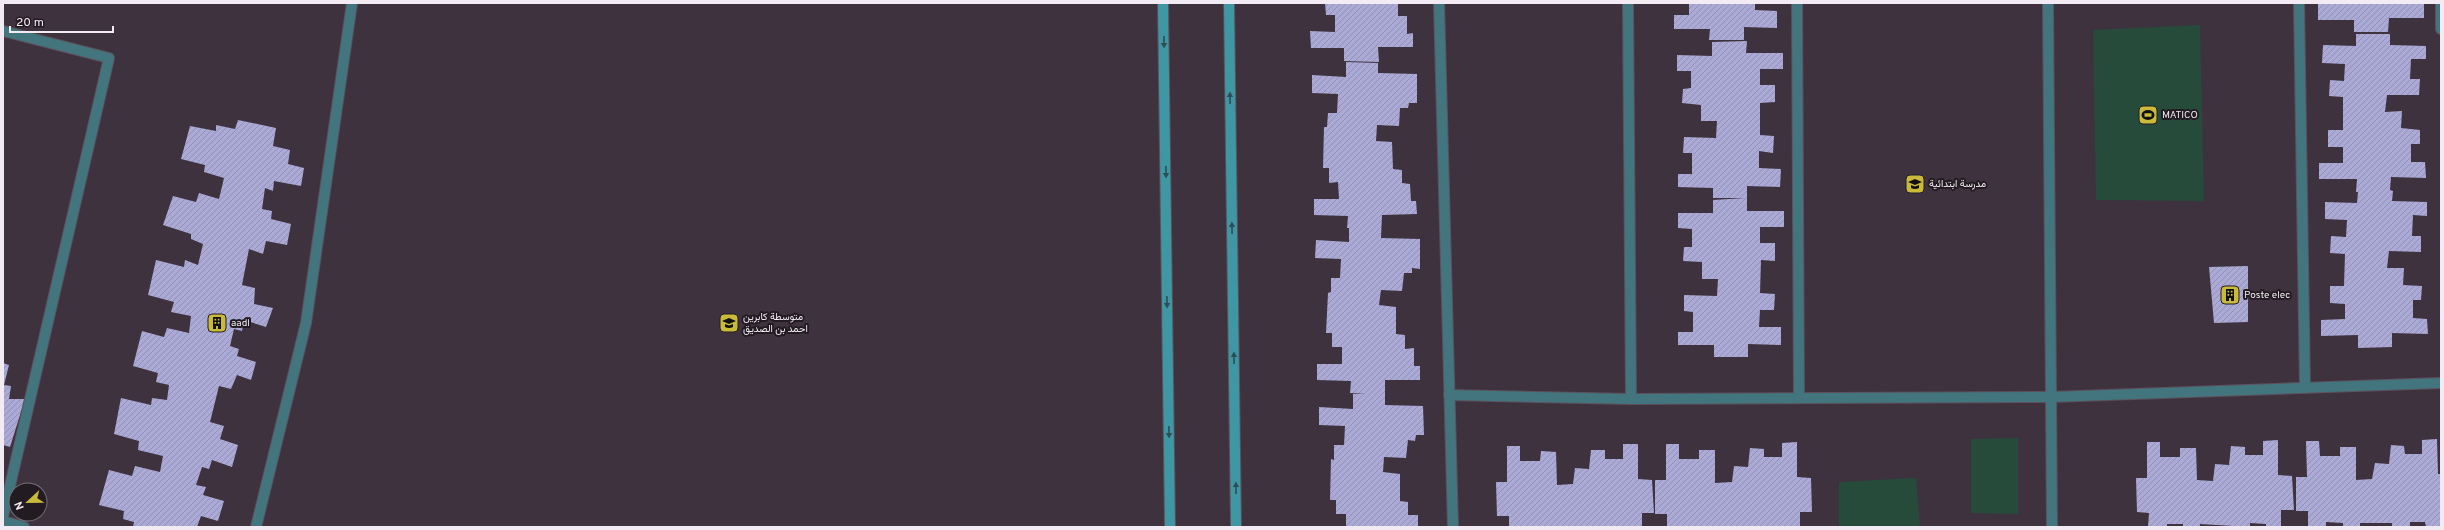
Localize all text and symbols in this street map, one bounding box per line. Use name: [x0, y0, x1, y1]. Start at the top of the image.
scale bar: [10, 8, 113, 34]
text: 20 m: [16, 15, 44, 31]
one-way arrow: [1161, 36, 1167, 49]
one-way arrow: [1227, 92, 1234, 104]
sports icon: MATICO: [2137, 104, 2159, 126]
place label: MATICO: [2162, 109, 2198, 122]
one-way arrow: [1163, 166, 1169, 179]
school or university icon: مدرسة ابتدائية: [1904, 173, 1926, 195]
place label: مدرسة ابتدائية: [1929, 178, 1986, 191]
one-way arrow: [1229, 221, 1235, 234]
building icon: Poste elec: [2219, 284, 2241, 306]
place label: Poste elec: [2244, 289, 2290, 302]
one-way arrow: [1164, 296, 1170, 309]
place label: متوسطة كابرين احمد بن الصديق: [743, 311, 808, 336]
building icon: aadl: [206, 312, 228, 334]
school or university icon: متوسطة كابرين احمد بن الصديق: [718, 312, 740, 334]
place label: aadl: [231, 317, 250, 330]
one-way arrow: [1231, 351, 1237, 364]
one-way arrow: [1166, 426, 1172, 439]
one-way arrow: [1233, 481, 1239, 494]
north arrow: [8, 482, 48, 522]
text: N: [12, 499, 28, 512]

